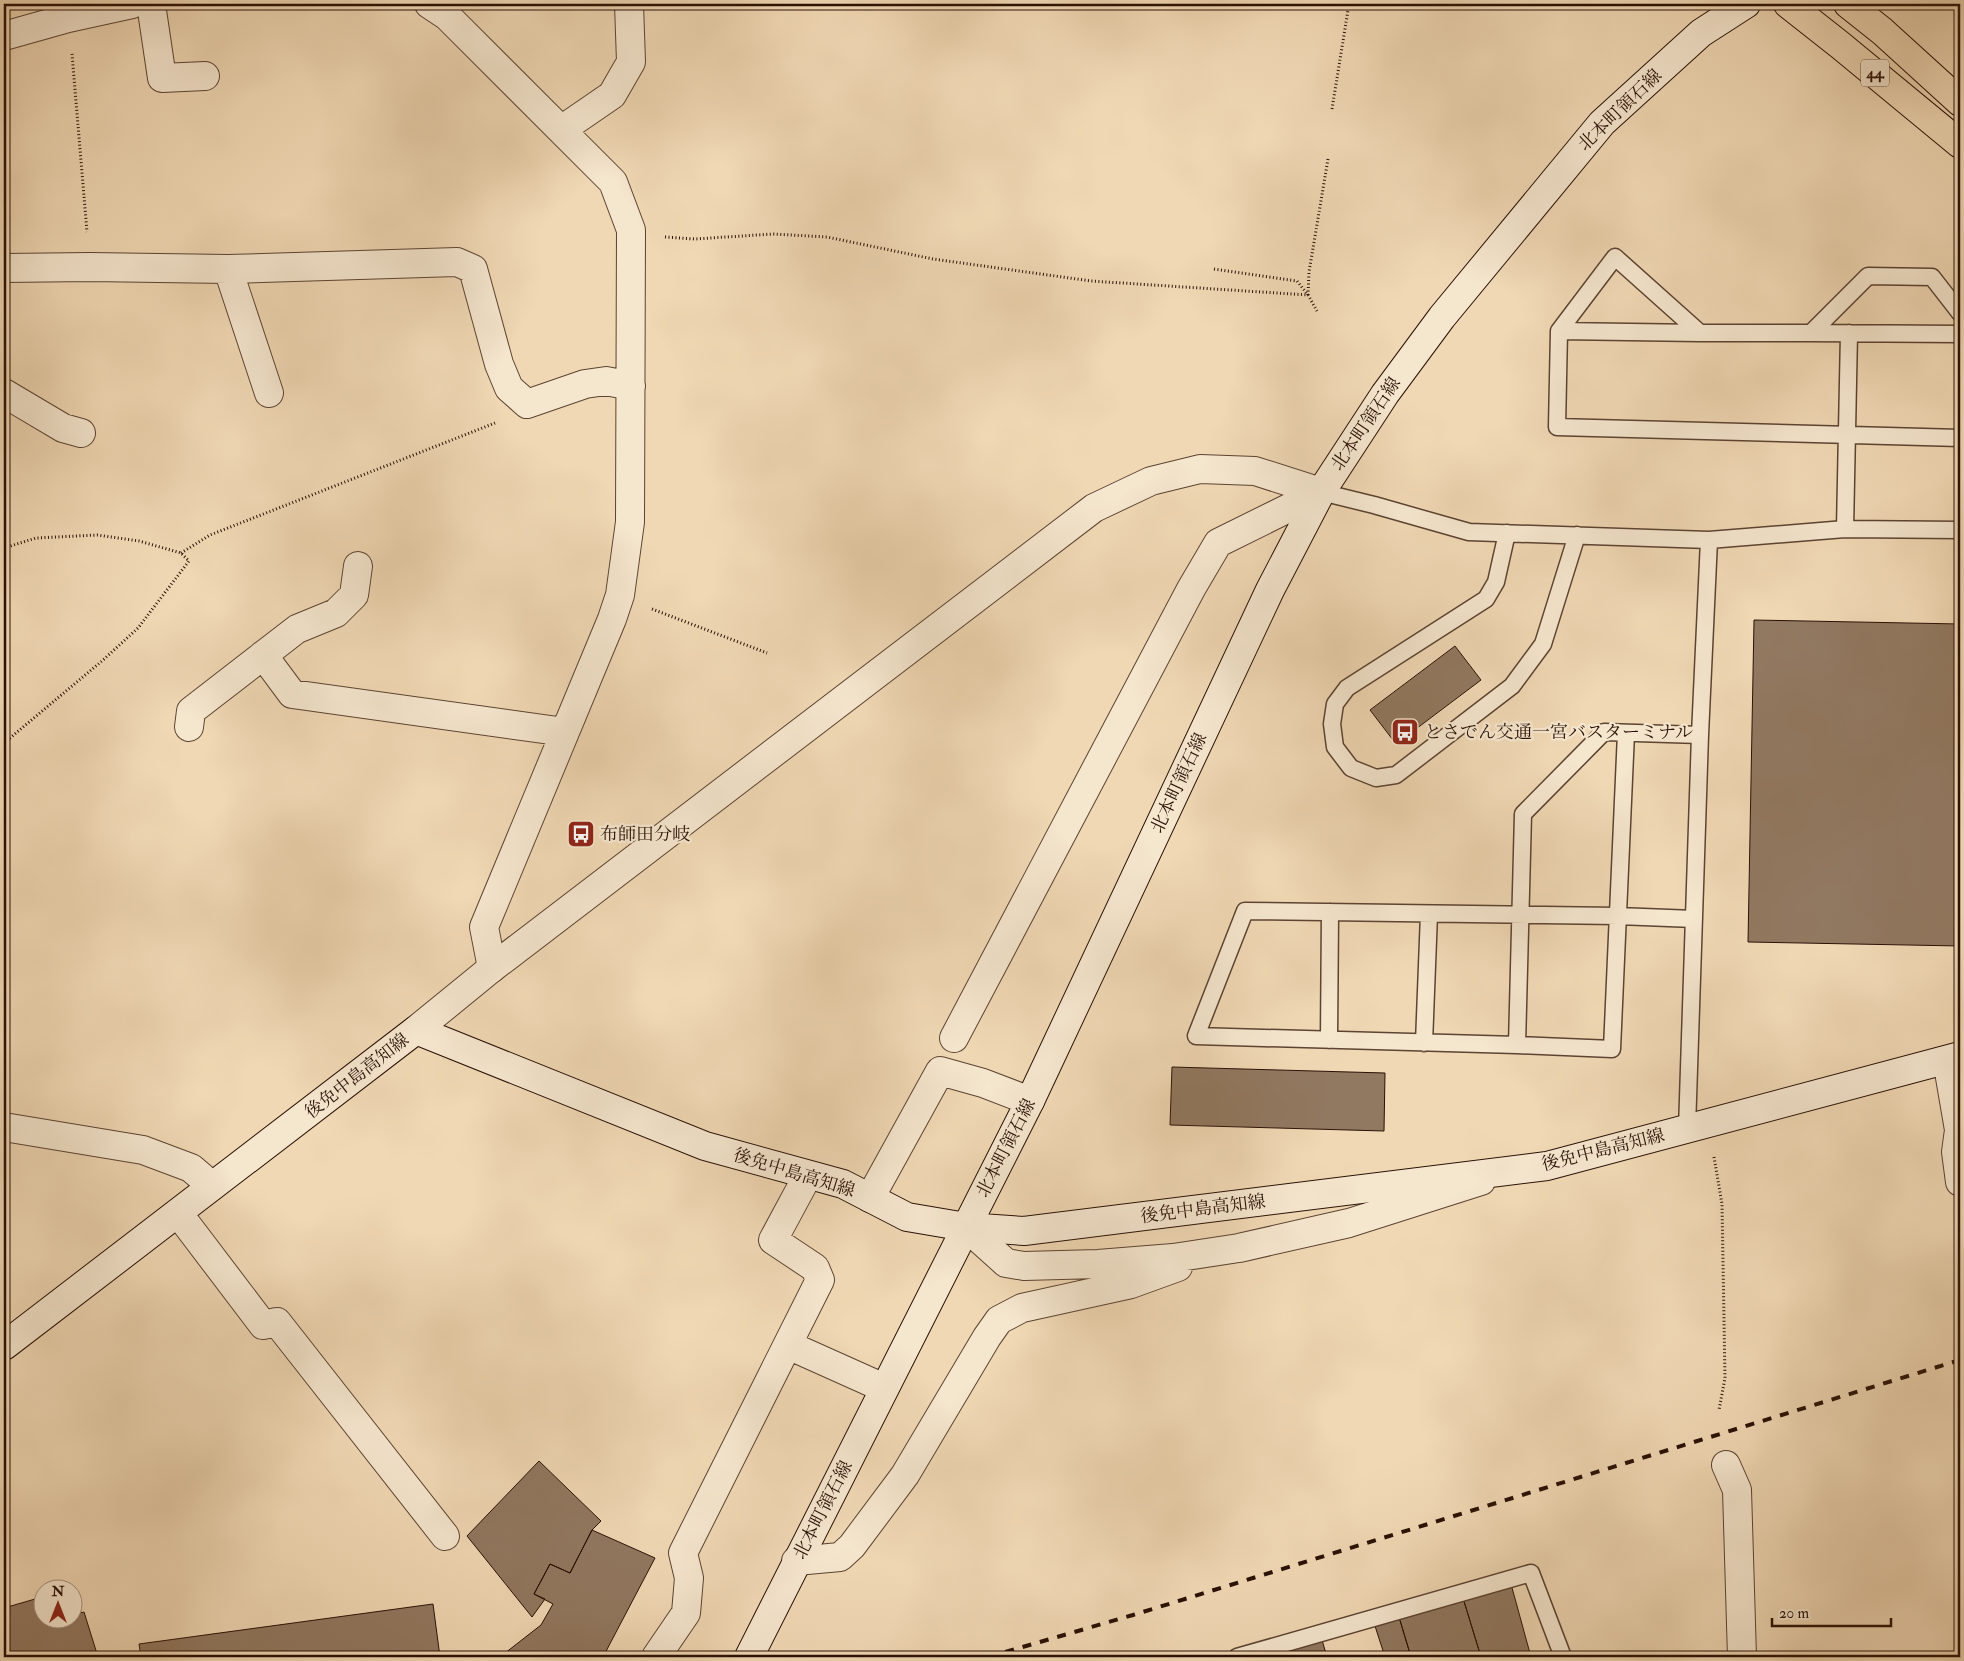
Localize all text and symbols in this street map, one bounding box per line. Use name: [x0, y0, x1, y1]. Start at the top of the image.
road number: 44: [1861, 59, 1889, 86]
street label: 北本町領石線: [1573, 64, 1667, 156]
street label: 北本町領石線: [1326, 373, 1406, 475]
bus stop icon: とさでん交通一宮バスターミナル: [1390, 717, 1420, 747]
place label: とさでん交通一宮バスターミナル: [1424, 721, 1693, 744]
street label: 北本町領石線: [1146, 729, 1212, 837]
bus stop icon: 布師田分岐: [566, 819, 596, 849]
place label: 布師田分岐: [600, 823, 690, 846]
street label: 後免中島高知線: [300, 1028, 414, 1124]
street label: 北本町領石線: [971, 1095, 1041, 1201]
street label: 後免中島高知線: [1539, 1124, 1667, 1176]
street label: 後免中島高知線: [730, 1144, 858, 1202]
street label: 後免中島高知線: [1139, 1190, 1267, 1228]
street label: 北本町領石線: [788, 1457, 858, 1563]
north arrow: [32, 1578, 82, 1628]
text: N: [51, 1583, 65, 1600]
scale bar: [1772, 1596, 1890, 1628]
text: 20 m: [1779, 1604, 1809, 1623]

